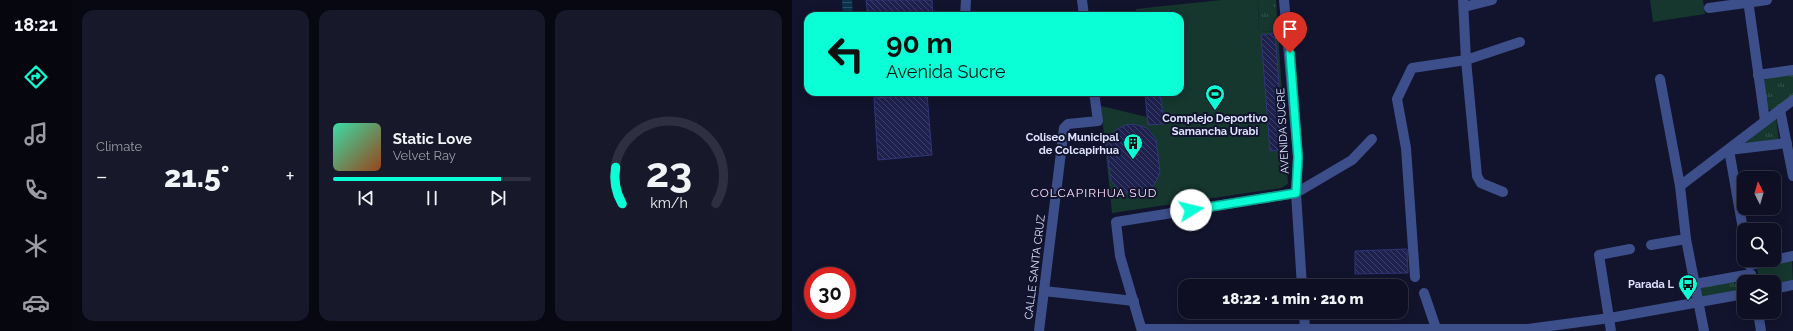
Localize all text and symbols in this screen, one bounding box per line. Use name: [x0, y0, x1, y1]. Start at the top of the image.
pin: [1273, 12, 1307, 53]
text: 18:21: [14, 14, 58, 35]
icon: arrive: [1279, 18, 1301, 40]
text: 90 m: [886, 27, 952, 60]
icon: left: [820, 28, 872, 80]
text: Avenida Sucre: [886, 61, 1006, 82]
icon: directions: [22, 63, 50, 91]
sports icon: Complejo Deportivo Samancha Urabi: [1204, 83, 1226, 111]
street label: AVENIDA SUCRE: [1274, 87, 1292, 174]
place label: Complejo Deportivo Samancha Urabi: [1162, 112, 1268, 138]
icon: music: [22, 120, 50, 148]
text: Static Love: [393, 130, 472, 148]
place label: Coliseo Municipal de Colcapirhua: [1026, 131, 1120, 157]
building icon: Coliseo Municipal de Colcapirhua: [1122, 132, 1144, 160]
text: Climate: [96, 139, 142, 154]
text: 23: [645, 147, 692, 196]
text: Velvet Ray: [393, 148, 456, 163]
text: 21.5°: [164, 159, 230, 194]
text: −: [96, 163, 108, 189]
text: +: [286, 163, 295, 189]
north arrow: [1737, 171, 1781, 215]
map controls: [1737, 171, 1781, 319]
icon: phone: [22, 176, 50, 204]
district label: COLCAPIRHUA SUD: [1031, 186, 1157, 200]
icon: previous: [355, 187, 377, 209]
icon: pause: [421, 187, 443, 209]
icon: next: [487, 187, 509, 209]
position arrow: [1170, 189, 1212, 231]
text: km/h: [650, 194, 687, 210]
street label: CALLE SANTA CRUZ: [1022, 214, 1048, 320]
button: search: [1737, 223, 1781, 267]
icon: climate: [22, 232, 50, 260]
speed limit sign: 30: [804, 267, 856, 319]
bus stop icon: Parada L: [1677, 273, 1699, 301]
button: layers: [1737, 275, 1781, 319]
place label: Parada L: [1628, 278, 1675, 291]
icon: car: [22, 289, 50, 317]
text: 18:22 · 1 min · 210 m: [1222, 290, 1364, 308]

